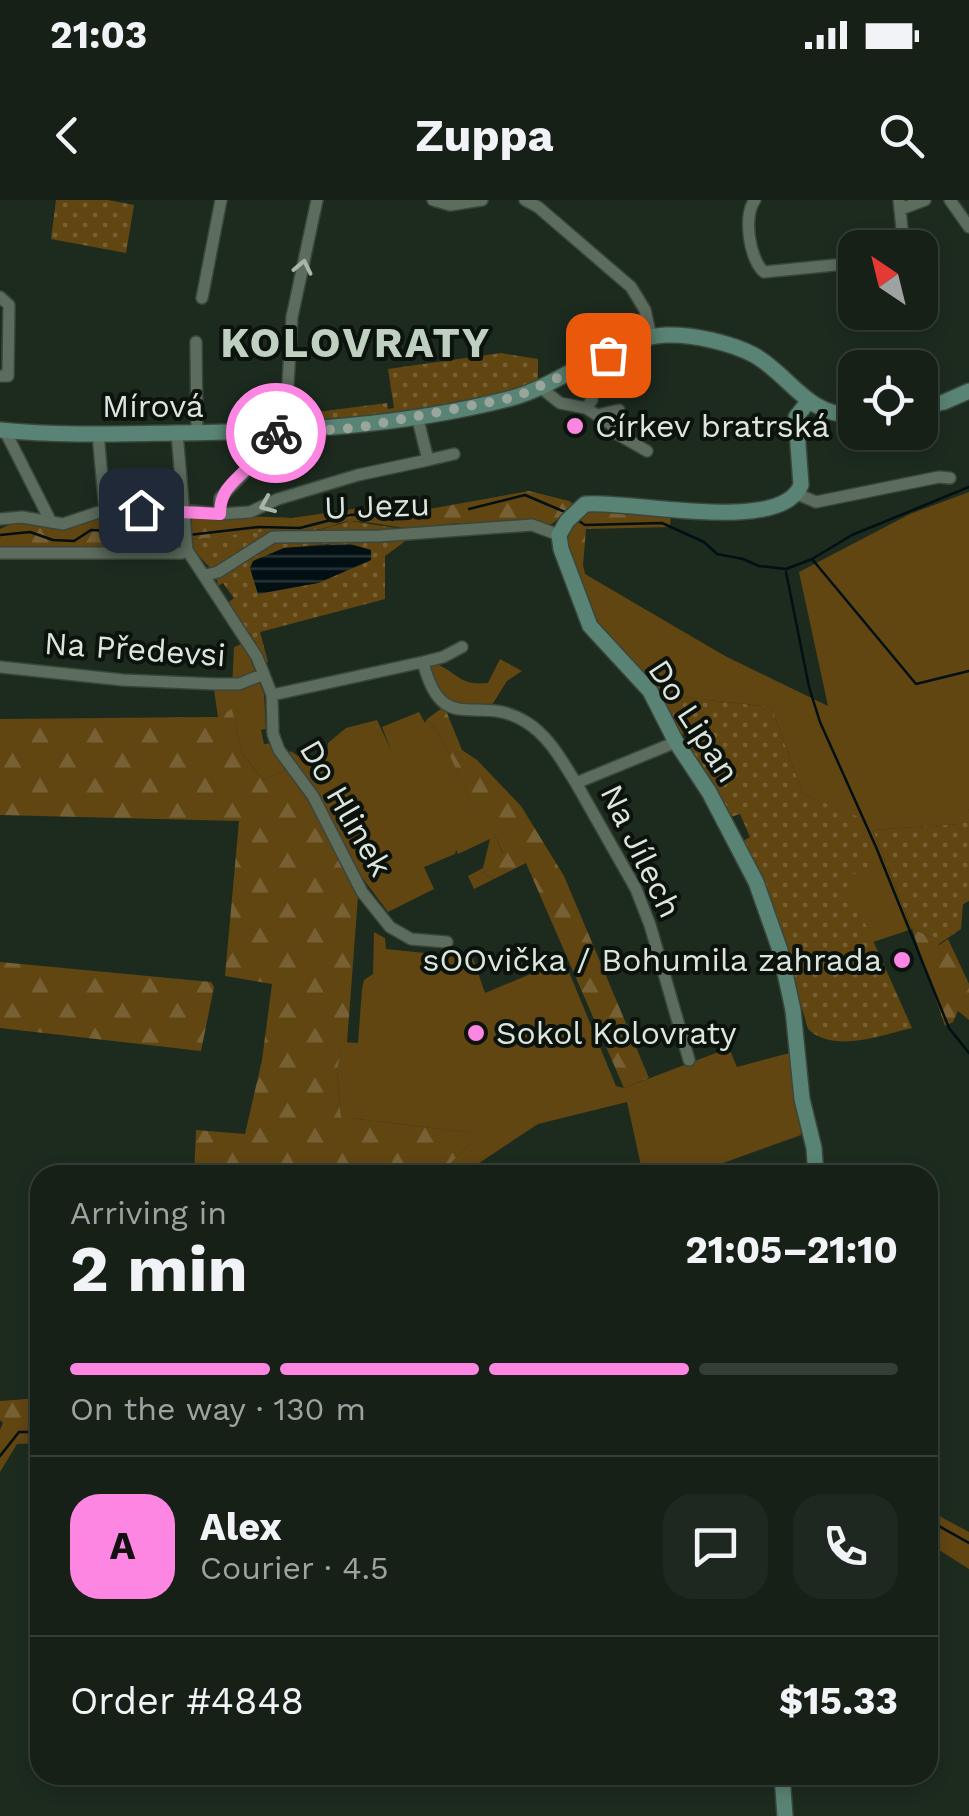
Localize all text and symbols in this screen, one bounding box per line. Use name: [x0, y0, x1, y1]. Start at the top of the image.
text: 21:03: [50, 13, 147, 57]
icon: back: [40, 108, 95, 163]
icon: search: [874, 108, 929, 163]
text: Zuppa: [415, 109, 554, 162]
north arrow: [838, 230, 938, 330]
map controls: [838, 230, 938, 450]
one-way arrow: [291, 259, 312, 276]
pin: [566, 313, 651, 398]
district label: KOLOVRATY: [220, 318, 492, 367]
icon: bag: [581, 328, 636, 383]
button: locate: [838, 350, 938, 450]
courier: [226, 383, 326, 483]
street label: Mírová: [102, 387, 204, 425]
icon: bike: [249, 406, 304, 461]
place label: Církev bratrská: [595, 407, 830, 445]
marker: Církev bratrská: [564, 415, 586, 437]
pin: [99, 468, 184, 553]
icon: home: [114, 483, 169, 538]
street label: U Jezu: [323, 485, 431, 527]
one-way arrow: [259, 493, 277, 513]
street label: Na Předevsi: [43, 624, 227, 674]
street label: Do Lipan: [640, 652, 748, 790]
street label: Do Hlinek: [292, 733, 400, 883]
street label: Na Jílech: [593, 778, 689, 924]
place label: sOOvička / Bohumila zahrada: [423, 941, 882, 979]
marker: sOOvička / Bohumila zahrada: [891, 949, 913, 971]
place label: Sokol Kolovraty: [496, 1014, 737, 1052]
marker: Sokol Kolovraty: [465, 1022, 487, 1044]
text: Arriving in: [70, 1194, 227, 1232]
text: 21:05–21:10: [685, 1228, 898, 1272]
text: 2 min: [70, 1231, 248, 1307]
text: On the way · 130 m: [70, 1390, 366, 1428]
button: chat: [663, 1494, 768, 1599]
button: phone: [793, 1494, 898, 1599]
text: Alex: [200, 1505, 282, 1549]
text: A: [110, 1524, 135, 1568]
text: Courier · 4.5: [200, 1549, 389, 1587]
text: Order #4848: [70, 1679, 304, 1723]
text: $15.33: [779, 1679, 898, 1723]

